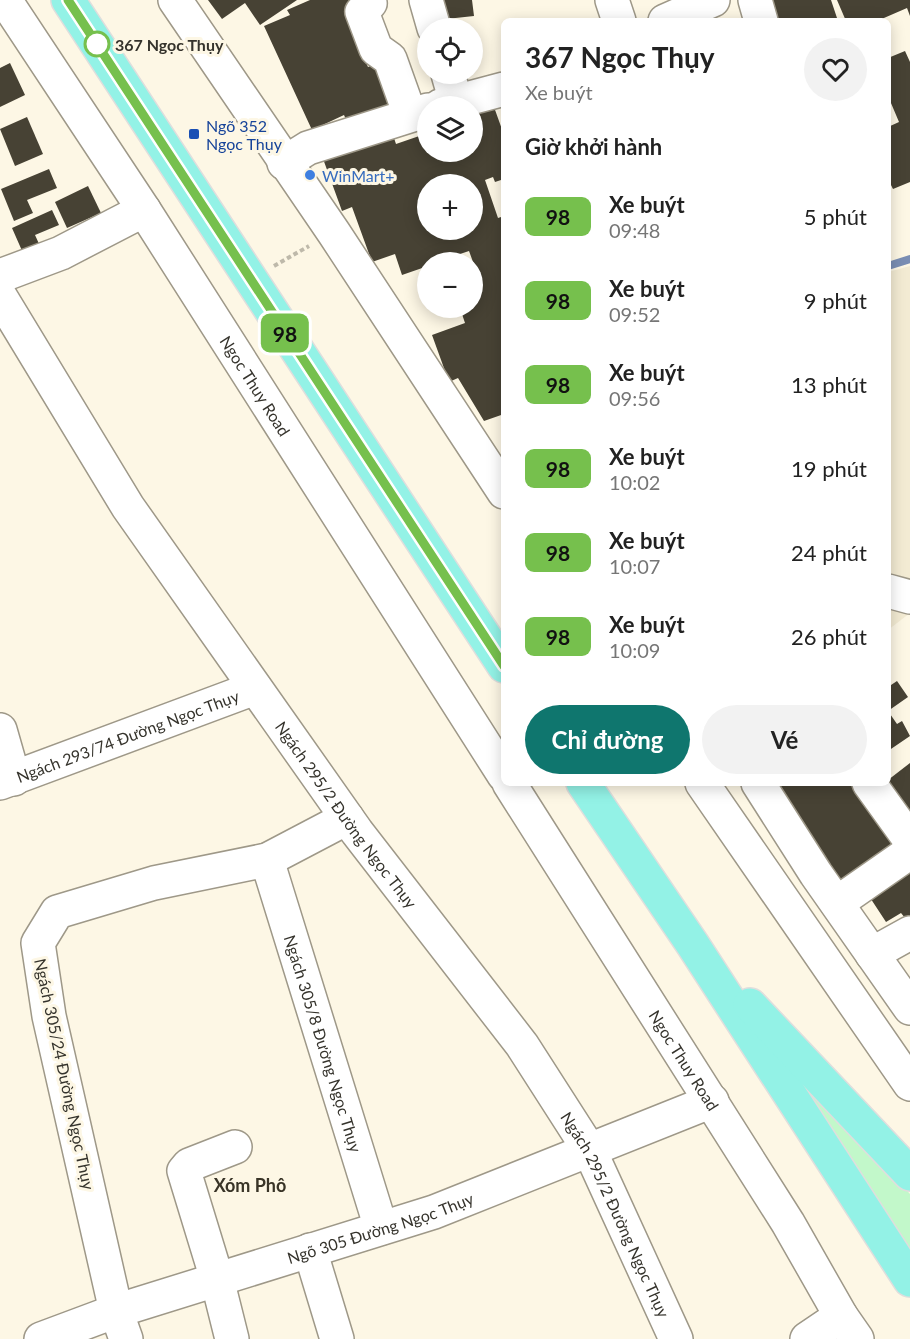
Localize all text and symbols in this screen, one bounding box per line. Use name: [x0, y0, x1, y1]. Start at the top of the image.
map controls: [417, 18, 483, 318]
button: locate: [417, 18, 483, 84]
marker: 367 Ngọc Thụy: [84, 31, 110, 57]
place label: 367 Ngọc Thụy: [115, 35, 224, 54]
button: heart: [804, 38, 867, 101]
text: 367 Ngọc Thụy: [525, 40, 715, 74]
text: Xe buýt: [525, 80, 593, 104]
button: layers: [417, 96, 483, 162]
place label: Ngõ 352 Ngọc Thụy: [206, 116, 283, 153]
marker: Ngõ 352 Ngọc Thụy: [187, 127, 201, 141]
text: Giờ khởi hành: [525, 133, 662, 160]
place label: WinMart+: [322, 166, 395, 185]
marker: WinMart+: [303, 168, 317, 182]
button: +: [417, 174, 483, 240]
text: Xe buýt: [609, 191, 685, 218]
text: 5 phút: [804, 203, 867, 230]
text: 98: [546, 204, 570, 229]
text: 09:48: [609, 218, 660, 242]
button: −: [417, 252, 483, 318]
text: Xe buýt: [609, 275, 685, 302]
text: 9 phút: [804, 287, 867, 314]
text: 98: [546, 288, 570, 313]
text: 09:52: [609, 302, 660, 326]
line badge: 98: [258, 314, 312, 352]
text: 98: [273, 321, 297, 346]
street label: Ngoc Thuy Road: [217, 332, 295, 439]
text: Xe buýt: [609, 359, 685, 386]
text: 13 phút: [791, 371, 867, 398]
text: 98: [546, 372, 570, 397]
text: 09:56: [609, 386, 660, 410]
text: Xe buýt: [609, 443, 685, 470]
text: 19 phút: [791, 455, 867, 482]
text: 98: [546, 456, 570, 481]
text: 10:02: [609, 470, 660, 494]
text: Xe buýt: [609, 527, 685, 554]
text: 24 phút: [791, 539, 867, 566]
text: 98: [546, 540, 570, 565]
text: 10:07: [609, 554, 660, 578]
text: Xe buýt: [609, 611, 685, 638]
text: 26 phút: [791, 623, 867, 650]
text: 98: [546, 624, 570, 649]
text: 10:09: [609, 638, 660, 662]
street label: Ngách 293/74 Đường Ngọc Thụy: [14, 685, 242, 786]
button: Chỉ đường: [525, 705, 690, 774]
button: Vé: [702, 705, 867, 774]
street label: Ngách 295/2 Đường Ngọc Thụy: [272, 717, 422, 912]
street label: Ngách 305/8 Đường Ngọc Thụy: [281, 932, 367, 1155]
street label: Ngách 305/24 Đường Ngọc Thụy: [31, 957, 99, 1192]
street label: Ngoc Thuy Road: [646, 1006, 724, 1114]
street label: Ngách 295/2 Đường Ngọc Thụy: [558, 1108, 675, 1321]
district label: Xóm Phô: [214, 1174, 286, 1196]
street label: Ngõ 305 Đường Ngọc Thụy: [285, 1188, 476, 1267]

